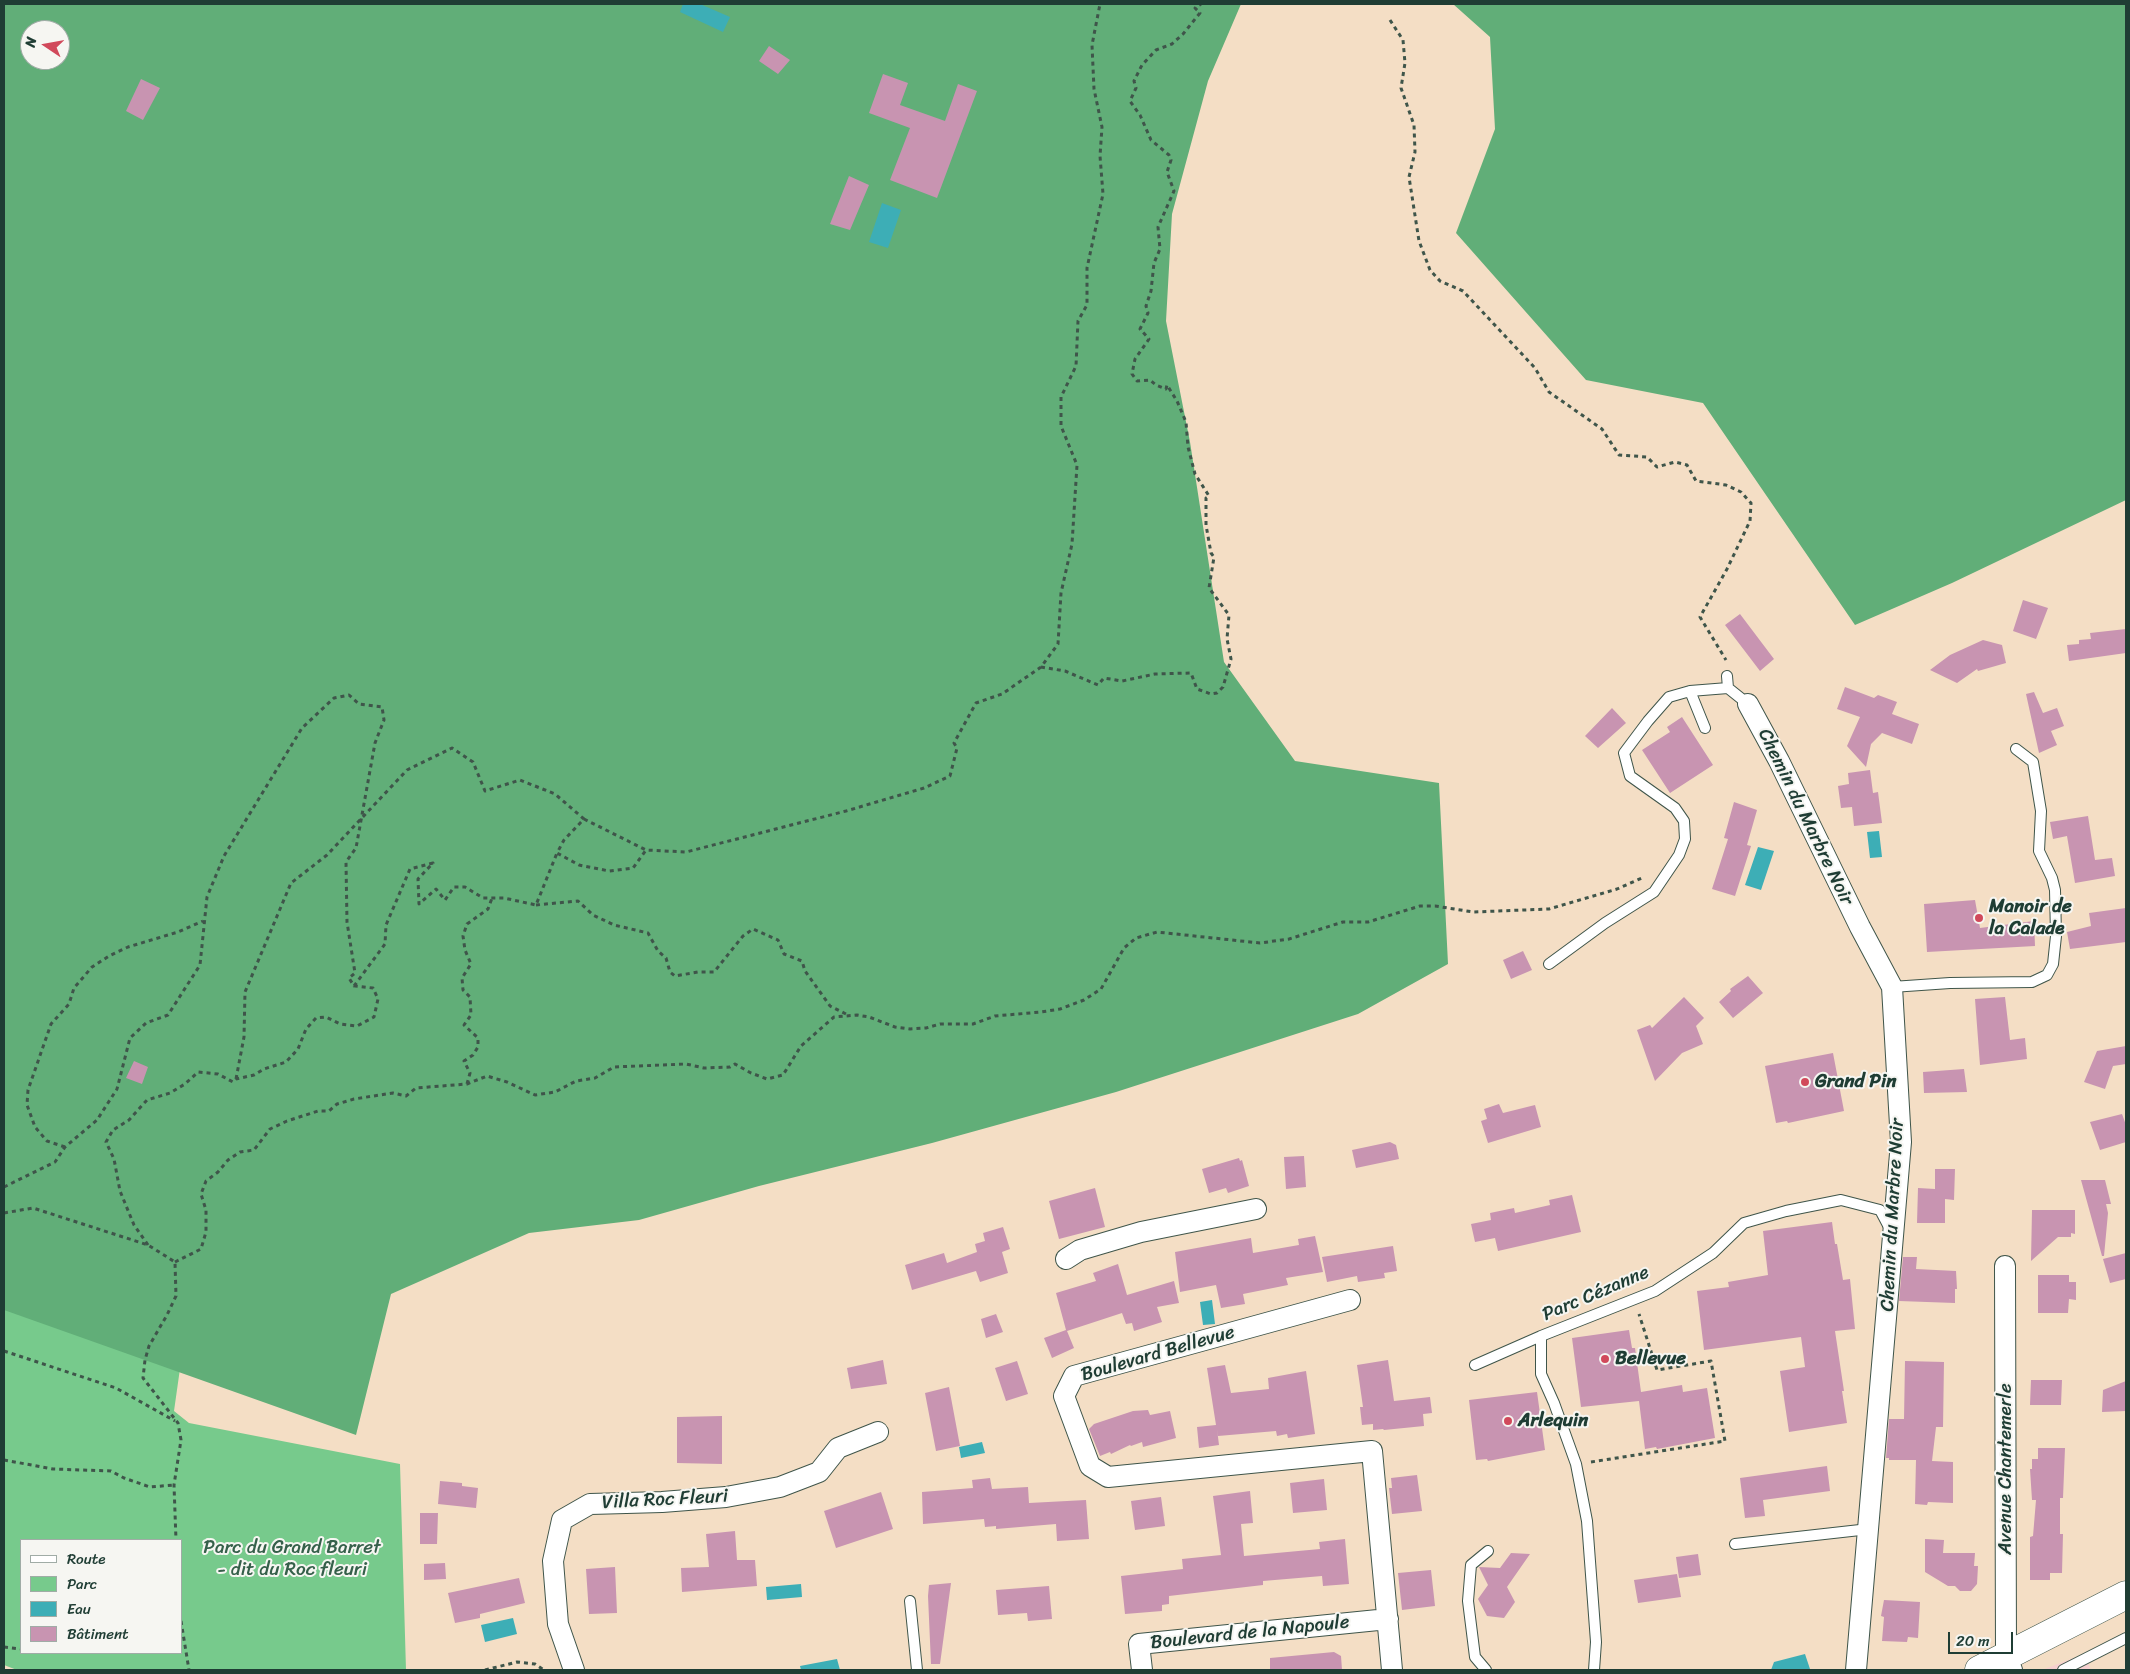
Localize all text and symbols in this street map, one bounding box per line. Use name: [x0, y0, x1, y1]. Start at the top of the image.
north arrow: [20, 20, 70, 70]
text: N: [18, 35, 44, 49]
street label: Chemin du Marbre Noir: [1752, 725, 1858, 909]
place label: Manoir de la Calade: [1989, 896, 2072, 940]
marker: Manoir de la Calade: [1973, 912, 1985, 924]
place label: Grand Pin: [1815, 1071, 1896, 1093]
marker: Grand Pin: [1799, 1076, 1811, 1088]
street label: Chemin du Marbre Noir: [1877, 1118, 1909, 1312]
street label: Parc Cézanne: [1539, 1261, 1653, 1327]
street label: Boulevard Bellevue: [1079, 1321, 1237, 1387]
place label: Bellevue: [1615, 1348, 1686, 1370]
marker: Bellevue: [1599, 1353, 1611, 1365]
street label: Avenue Chantemerle: [1995, 1383, 2017, 1555]
place label: Arlequin: [1518, 1410, 1588, 1432]
marker: Arlequin: [1502, 1415, 1514, 1427]
street label: Villa Roc Fleuri: [601, 1485, 729, 1515]
park label: Parc du Grand Barret - dit du Roc fleuri: [203, 1537, 381, 1581]
legend: [20, 1539, 182, 1654]
text: Route: [67, 1546, 106, 1572]
text: Parc: [67, 1571, 97, 1597]
text: Eau: [67, 1596, 91, 1622]
street label: Boulevard de la Napoule: [1149, 1611, 1351, 1655]
text: Bâtiment: [67, 1621, 129, 1647]
scale bar: [1950, 1622, 2015, 1654]
text: 20 m: [1956, 1628, 1990, 1654]

